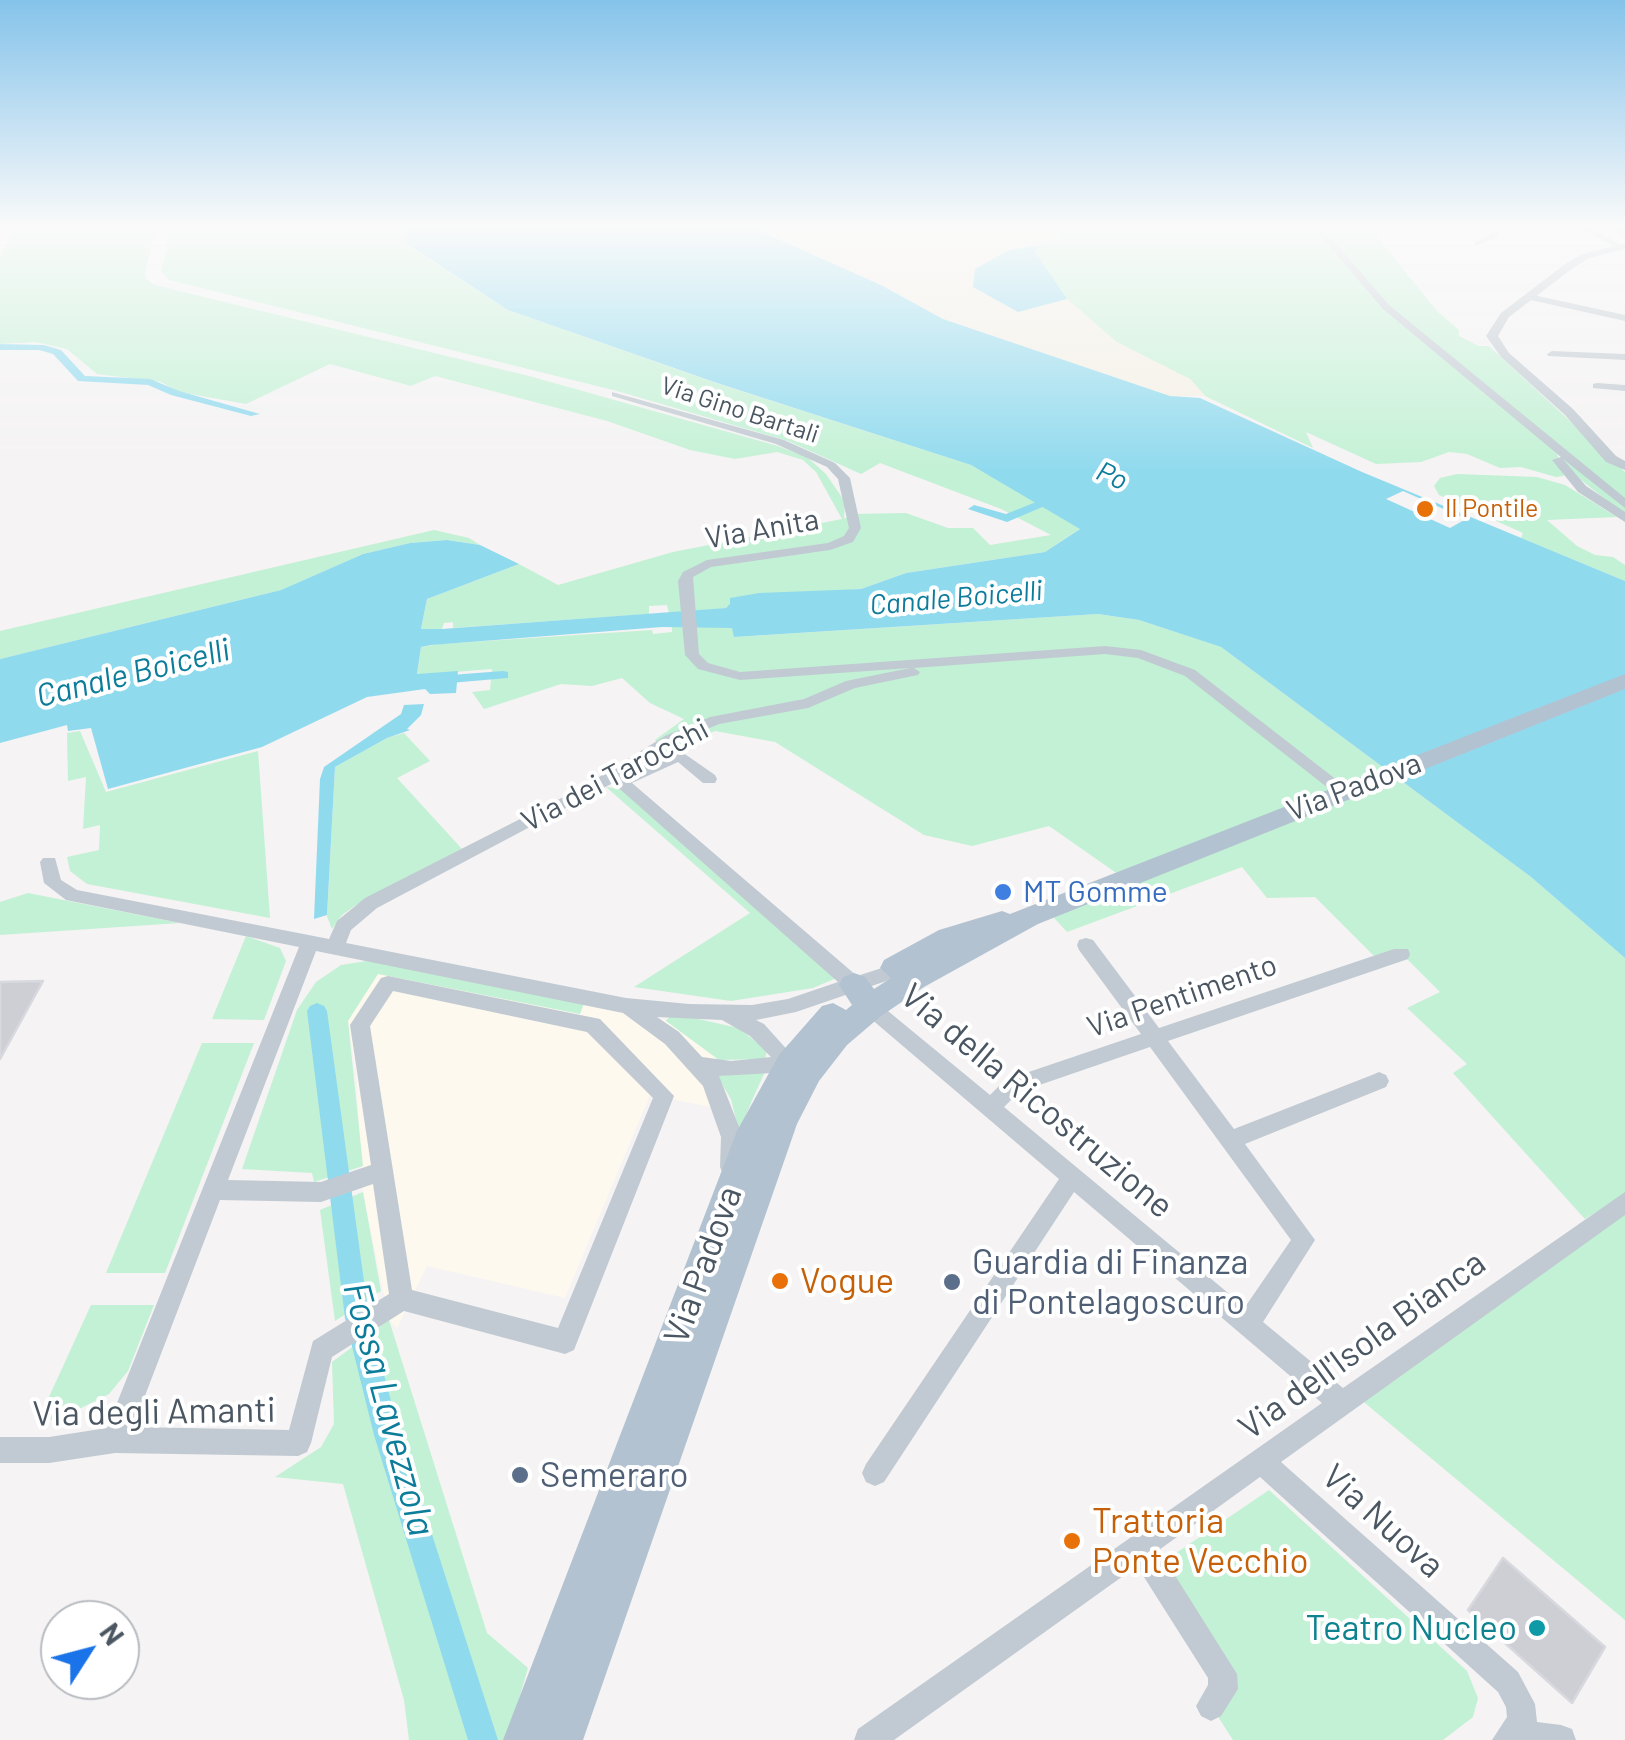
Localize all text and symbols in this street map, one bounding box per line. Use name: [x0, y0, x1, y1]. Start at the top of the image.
street label: Via Gino Bartali: [657, 370, 823, 450]
water label: Po: [1091, 454, 1133, 498]
place label: Il Pontile: [1445, 494, 1538, 524]
marker: Il Pontile: [1414, 498, 1436, 520]
street label: Via Anita: [702, 501, 822, 557]
water label: Canale Boicelli: [868, 574, 1044, 622]
water label: Canale Boicelli: [32, 630, 234, 716]
street label: Via dei Tarocchi: [515, 711, 715, 839]
street label: Via Padova: [1282, 745, 1426, 829]
place label: MT Gomme: [1023, 874, 1168, 910]
marker: MT Gomme: [992, 881, 1014, 903]
street label: Via Pentimento: [1082, 947, 1282, 1045]
street label: Via della Ricostruzione: [892, 975, 1182, 1227]
street label: Via Padova: [655, 1181, 751, 1349]
place label: Guardia di Finanza di Pontelagoscuro: [972, 1241, 1248, 1323]
street label: Via dell'Isola Bianca: [1231, 1242, 1493, 1448]
place label: Vogue: [800, 1260, 894, 1302]
marker: Vogue: [769, 1270, 791, 1292]
marker: Guardia di Finanza di Pontelagoscuro: [941, 1271, 963, 1293]
water label: Fossa Lavezzola: [333, 1277, 445, 1541]
street label: Via degli Amanti: [32, 1389, 276, 1435]
place label: Semeraro: [540, 1454, 689, 1496]
street label: Via Nuova: [1313, 1455, 1453, 1587]
marker: Semeraro: [509, 1464, 531, 1486]
place label: Trattoria Ponte Vecchio: [1092, 1500, 1309, 1582]
marker: Trattoria Ponte Vecchio: [1061, 1530, 1083, 1552]
north arrow: [40, 1600, 140, 1700]
place label: Teatro Nucleo: [1306, 1607, 1517, 1649]
text: N: [93, 1616, 132, 1651]
marker: Teatro Nucleo: [1526, 1617, 1548, 1639]

